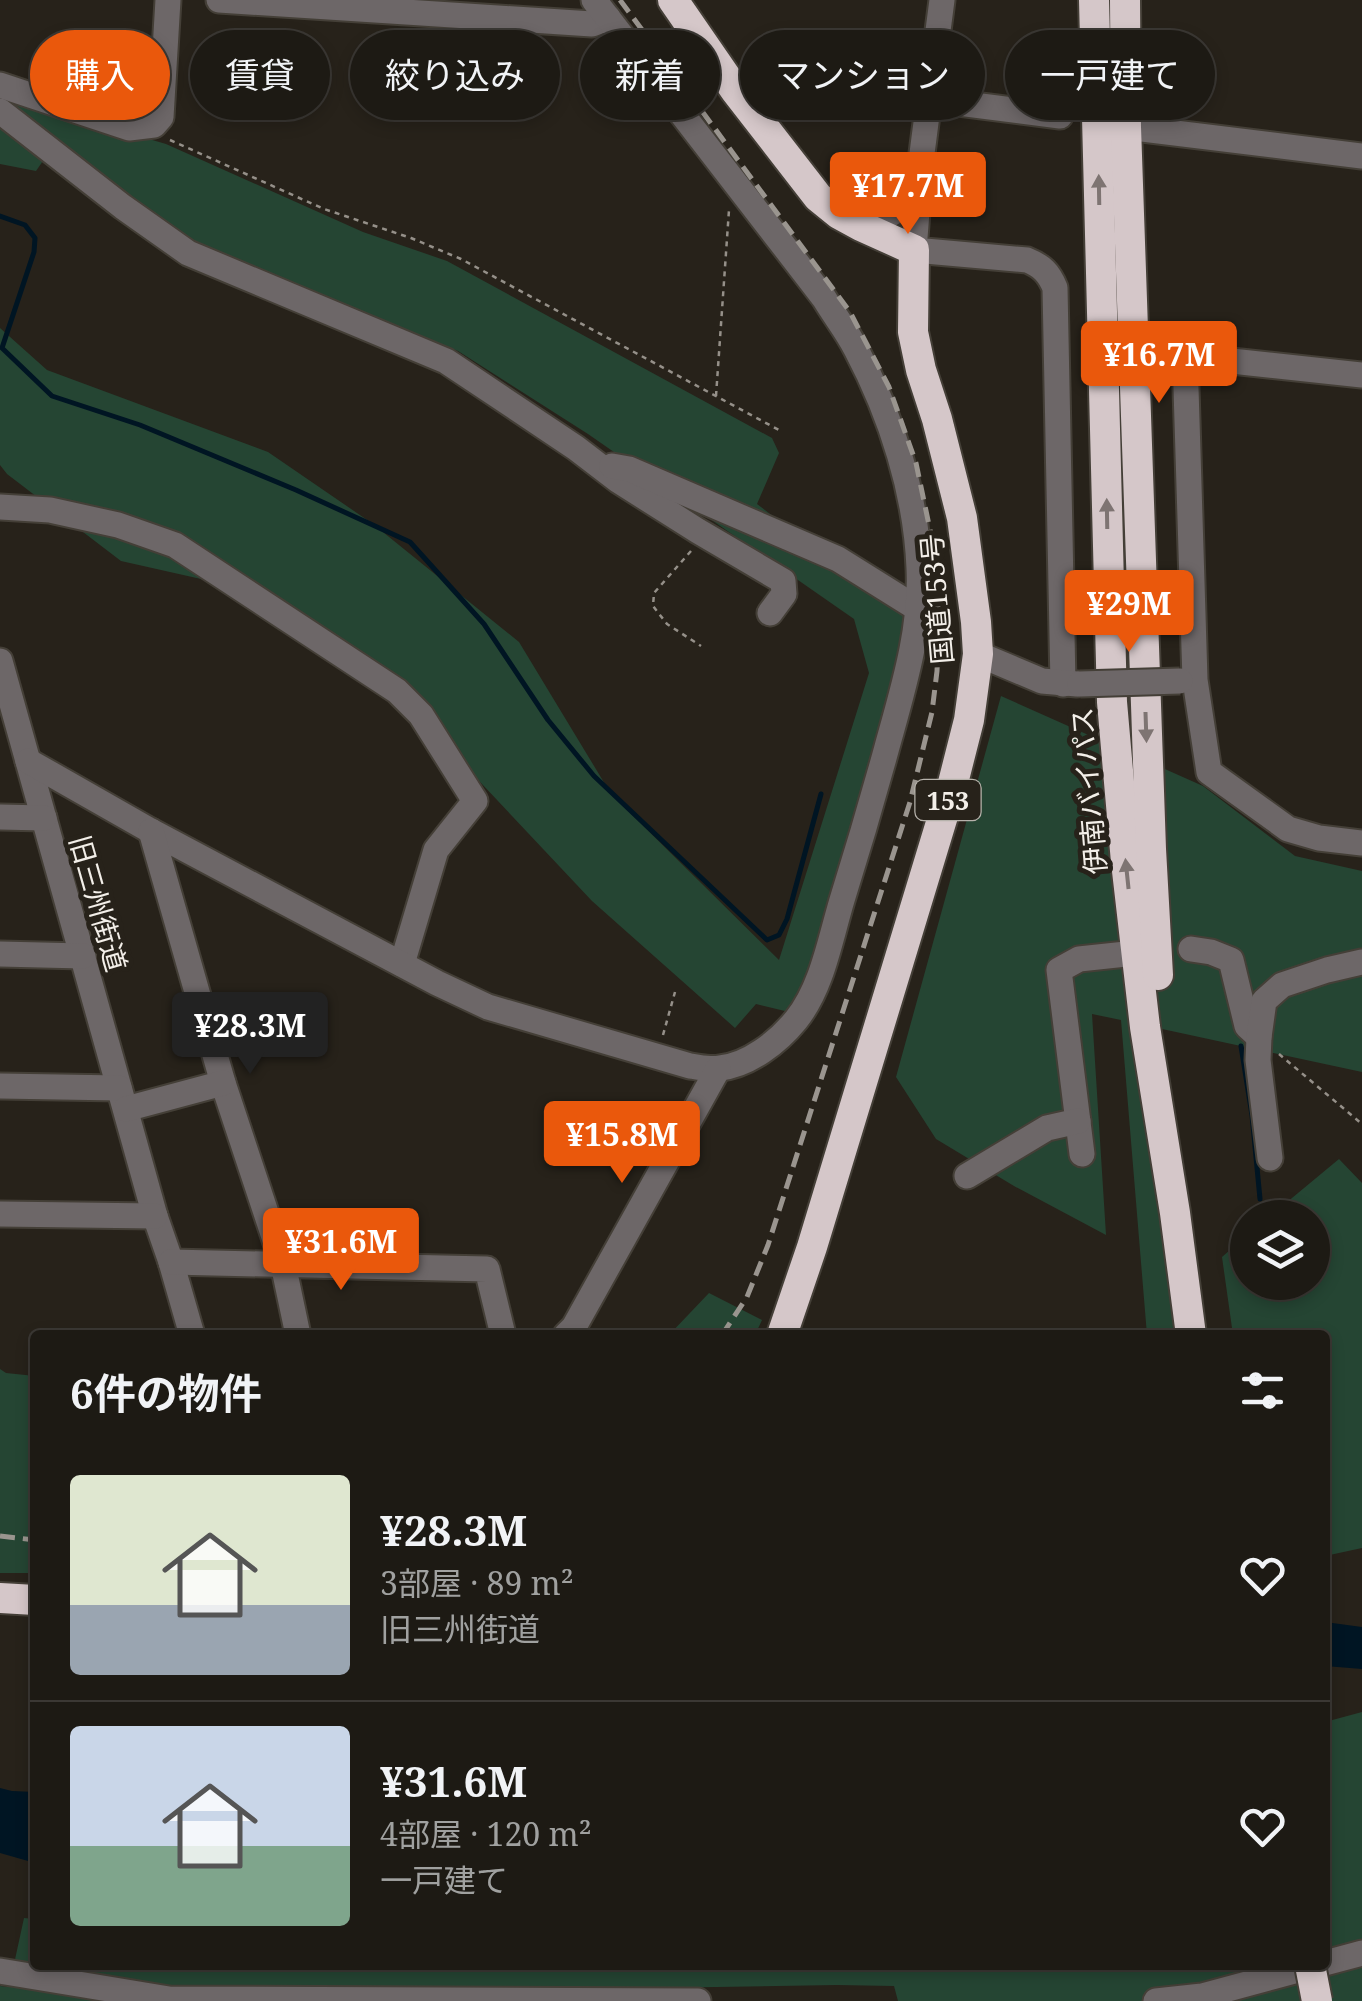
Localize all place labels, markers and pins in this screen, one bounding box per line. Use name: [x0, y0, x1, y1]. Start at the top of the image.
pin: ¥17.7M: [827, 152, 989, 237]
pin: ¥16.7M: [1078, 321, 1240, 406]
pin: ¥29M: [1070, 570, 1188, 655]
pin: ¥28.3M: [169, 992, 331, 1077]
pin: ¥15.8M: [541, 1101, 703, 1186]
pin: ¥31.6M: [260, 1208, 422, 1293]

